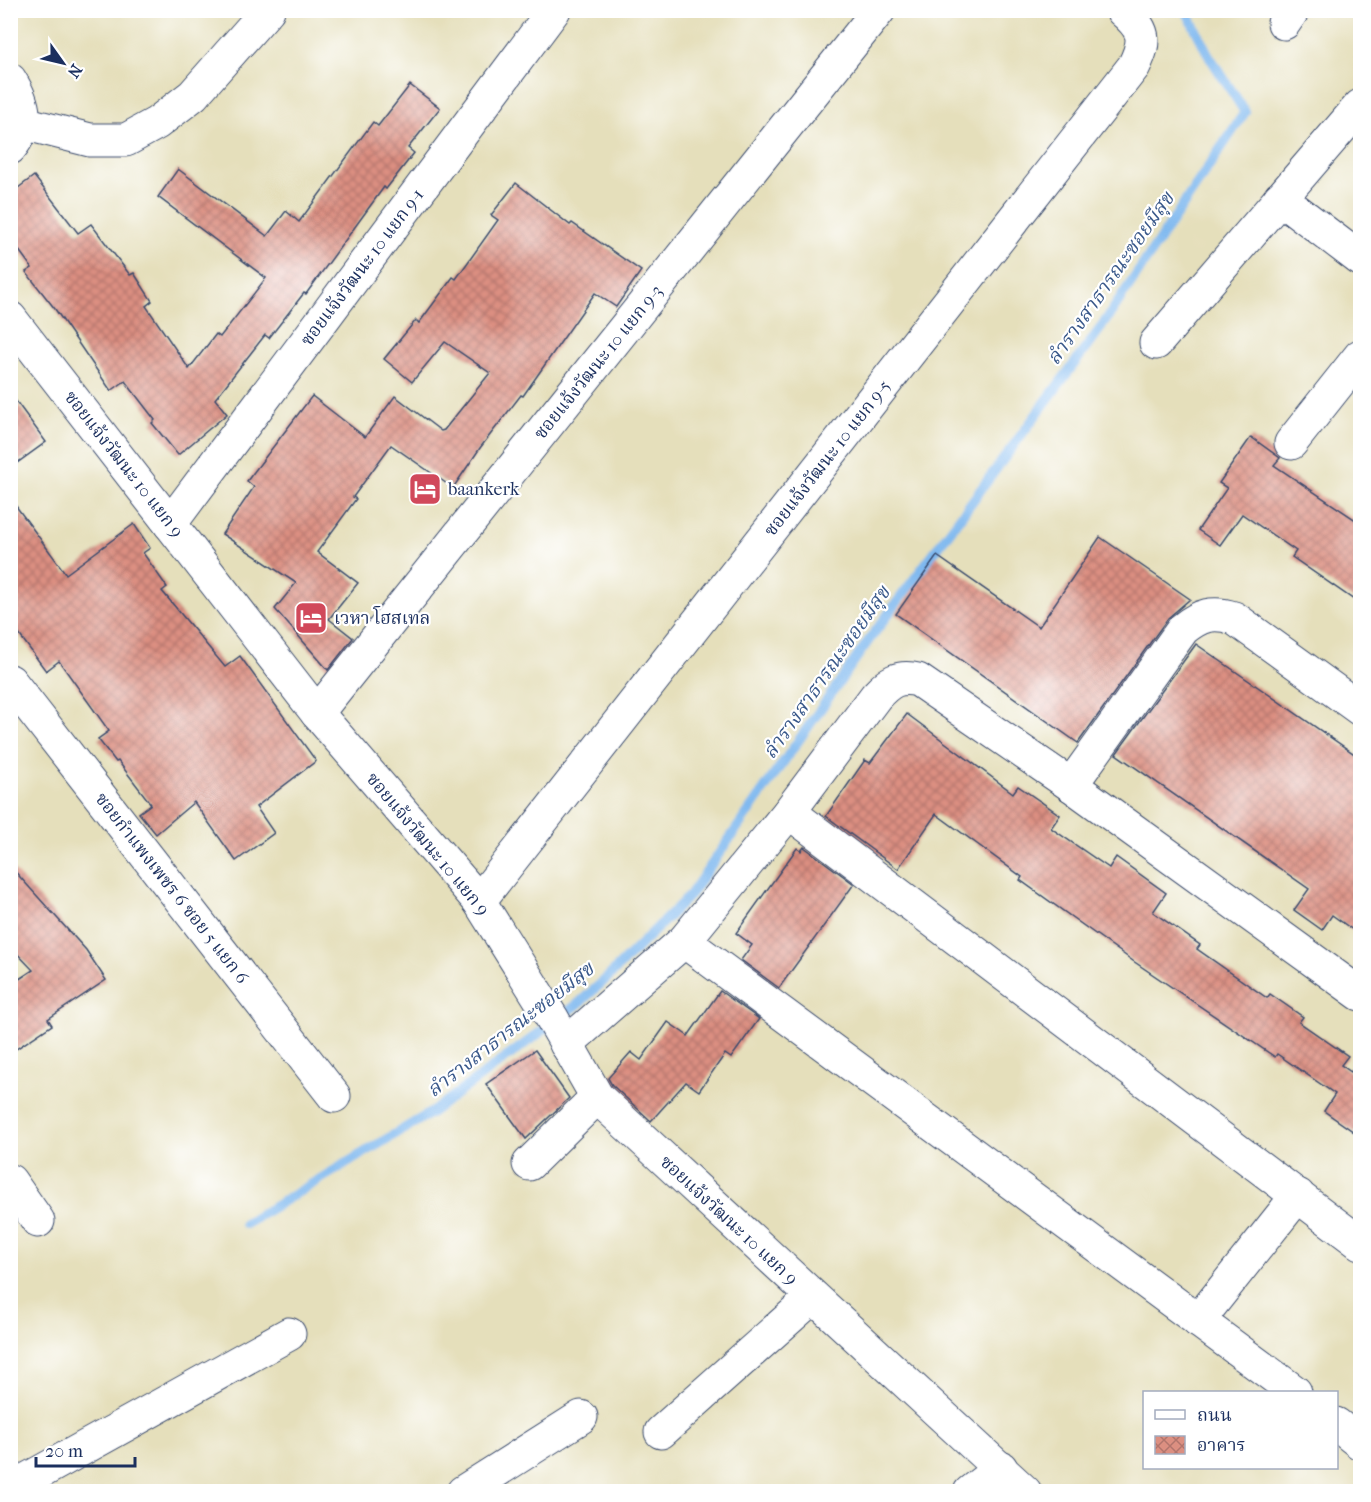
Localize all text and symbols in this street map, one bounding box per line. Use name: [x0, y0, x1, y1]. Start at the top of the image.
north arrow: [33, 33, 93, 93]
text: N: [63, 61, 86, 82]
street label: ซอยแจ้งวัฒนะ 10 แยก 9-1: [296, 185, 428, 350]
water label: ลำรางสาธารณะซอยมีสุข: [1042, 186, 1180, 370]
street label: ซอยแจ้งวัฒนะ 10 แยก 9-3: [530, 281, 667, 444]
street label: ซอยแจ้งวัฒนะ 10 แยก 9-5: [760, 376, 895, 541]
street label: ซอยแจ้งวัฒนะ 10 แยก 9: [60, 387, 187, 542]
hotel icon: baankerk: [407, 471, 443, 507]
place label: baankerk: [447, 479, 520, 500]
water label: ลำรางสาธารณะซอยมีสุข: [758, 580, 896, 764]
hotel icon: เวหา โฮสเทล: [293, 600, 329, 636]
place label: เวหา โฮสเทล: [334, 605, 430, 629]
street label: ซอยแจ้งวัฒนะ 10 แยก 9: [362, 769, 494, 920]
street label: ซอยกำแพงเพชร 6 ซอย 5 แยก 6: [91, 789, 253, 988]
water label: ลำรางสาธารณะซอยมีสุข: [422, 956, 600, 1102]
street label: ซอยแจ้งวัฒนะ 10 แยก 9: [656, 1151, 802, 1289]
legend: [1143, 1391, 1338, 1469]
text: ถนน: [1197, 1405, 1232, 1426]
scale bar: [36, 1430, 135, 1468]
text: อาคาร: [1197, 1435, 1246, 1456]
text: 20 m: [45, 1441, 83, 1462]

